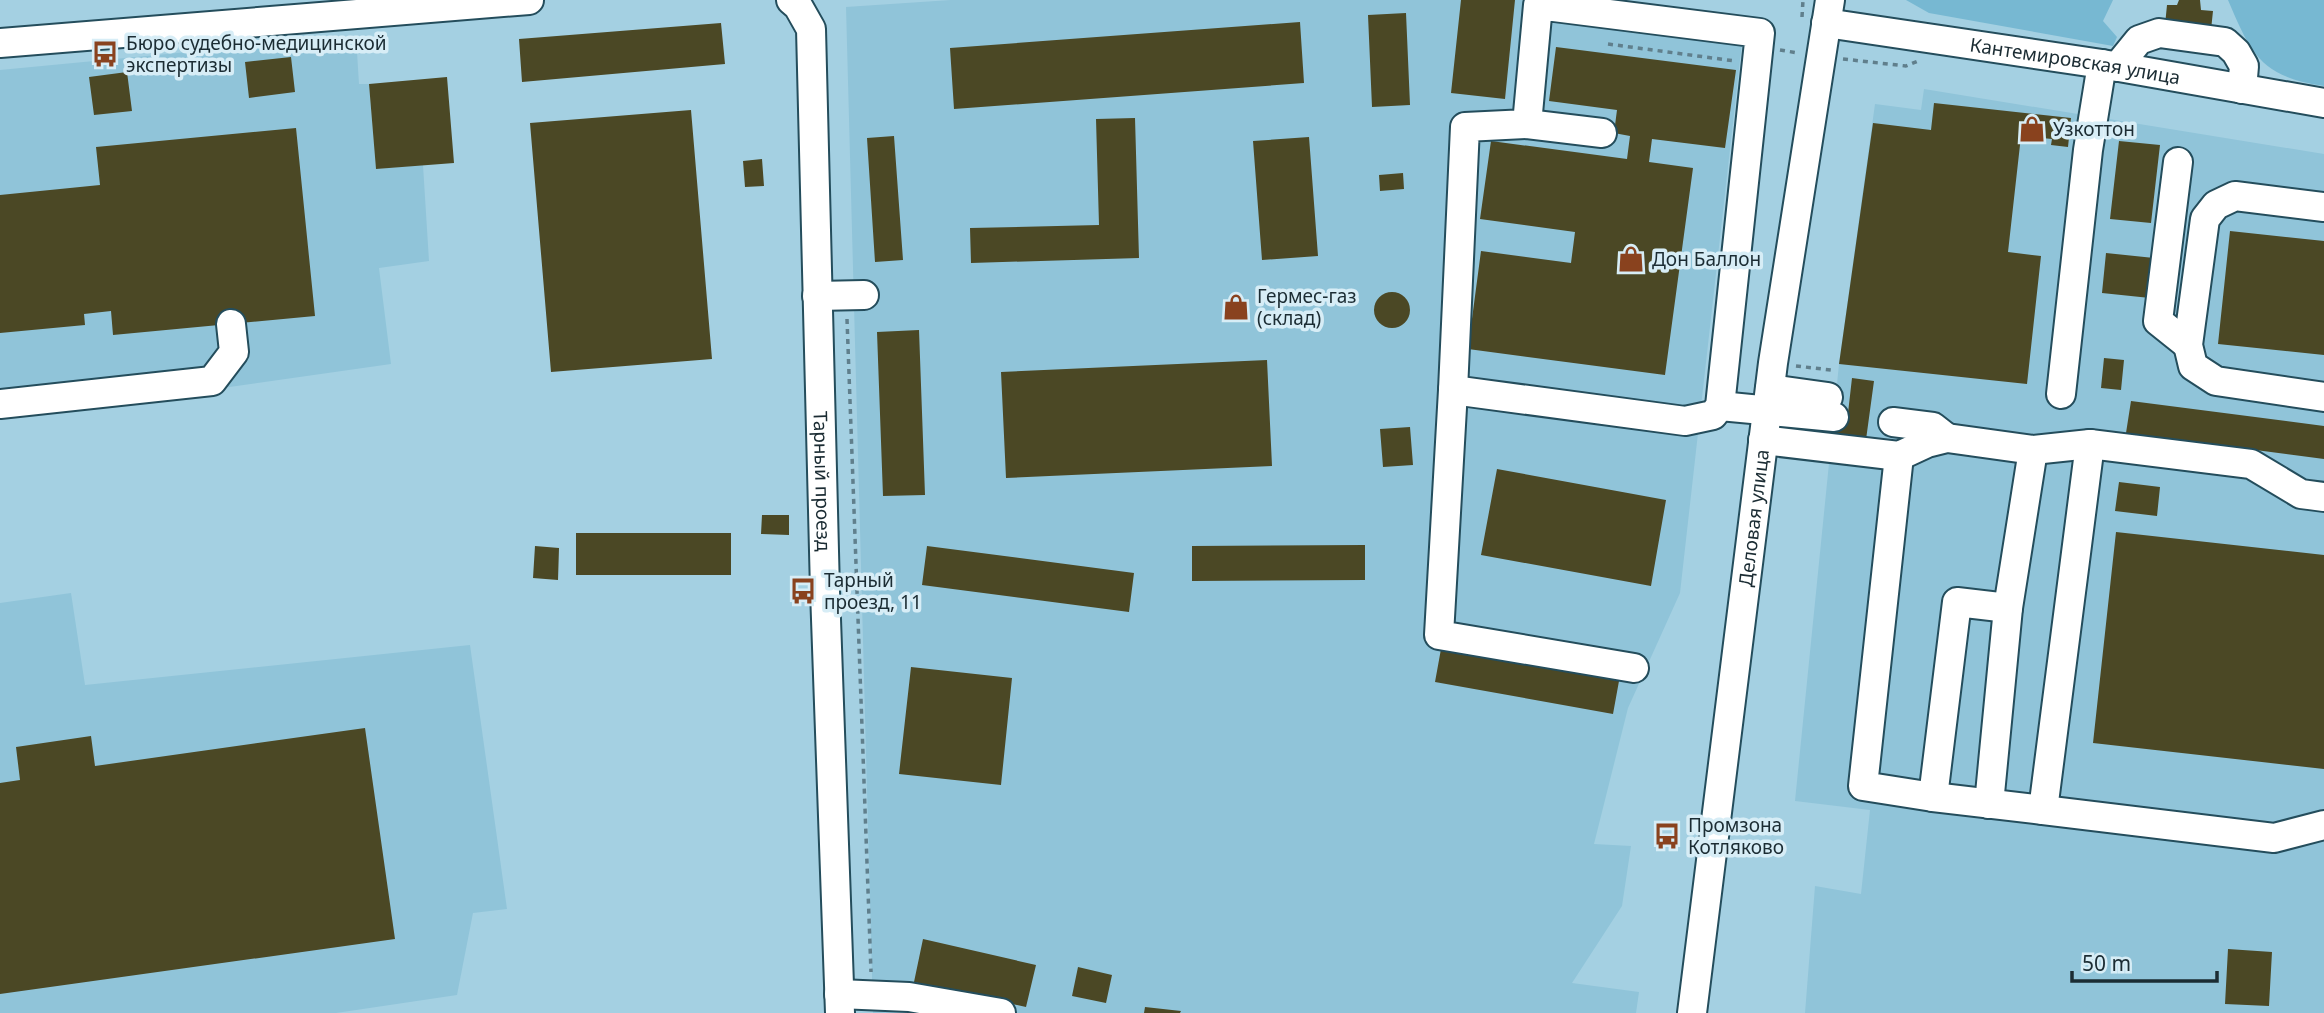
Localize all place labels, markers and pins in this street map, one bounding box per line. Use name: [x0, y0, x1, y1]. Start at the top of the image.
place label: Бюро судебно-медицинской экспертизы: [126, 30, 387, 78]
bus stop icon: Бюро судебно-медицинской экспертизы: [90, 39, 120, 69]
shop icon: Узкоттон: [2017, 114, 2047, 144]
place label: Узкоттон: [2053, 116, 2135, 142]
shop icon: Дон Баллон: [1616, 244, 1646, 274]
place label: Дон Баллон: [1652, 246, 1761, 272]
place label: Гермес-газ (склад): [1257, 283, 1357, 331]
shop icon: Гермес-газ (склад): [1221, 292, 1251, 322]
place label: Тарный проезд, 11: [824, 567, 922, 615]
bus stop icon: Тарный проезд, 11: [788, 576, 818, 606]
place label: Промзона Котляково: [1688, 812, 1784, 860]
bus stop icon: Промзона Котляково: [1652, 821, 1682, 851]

